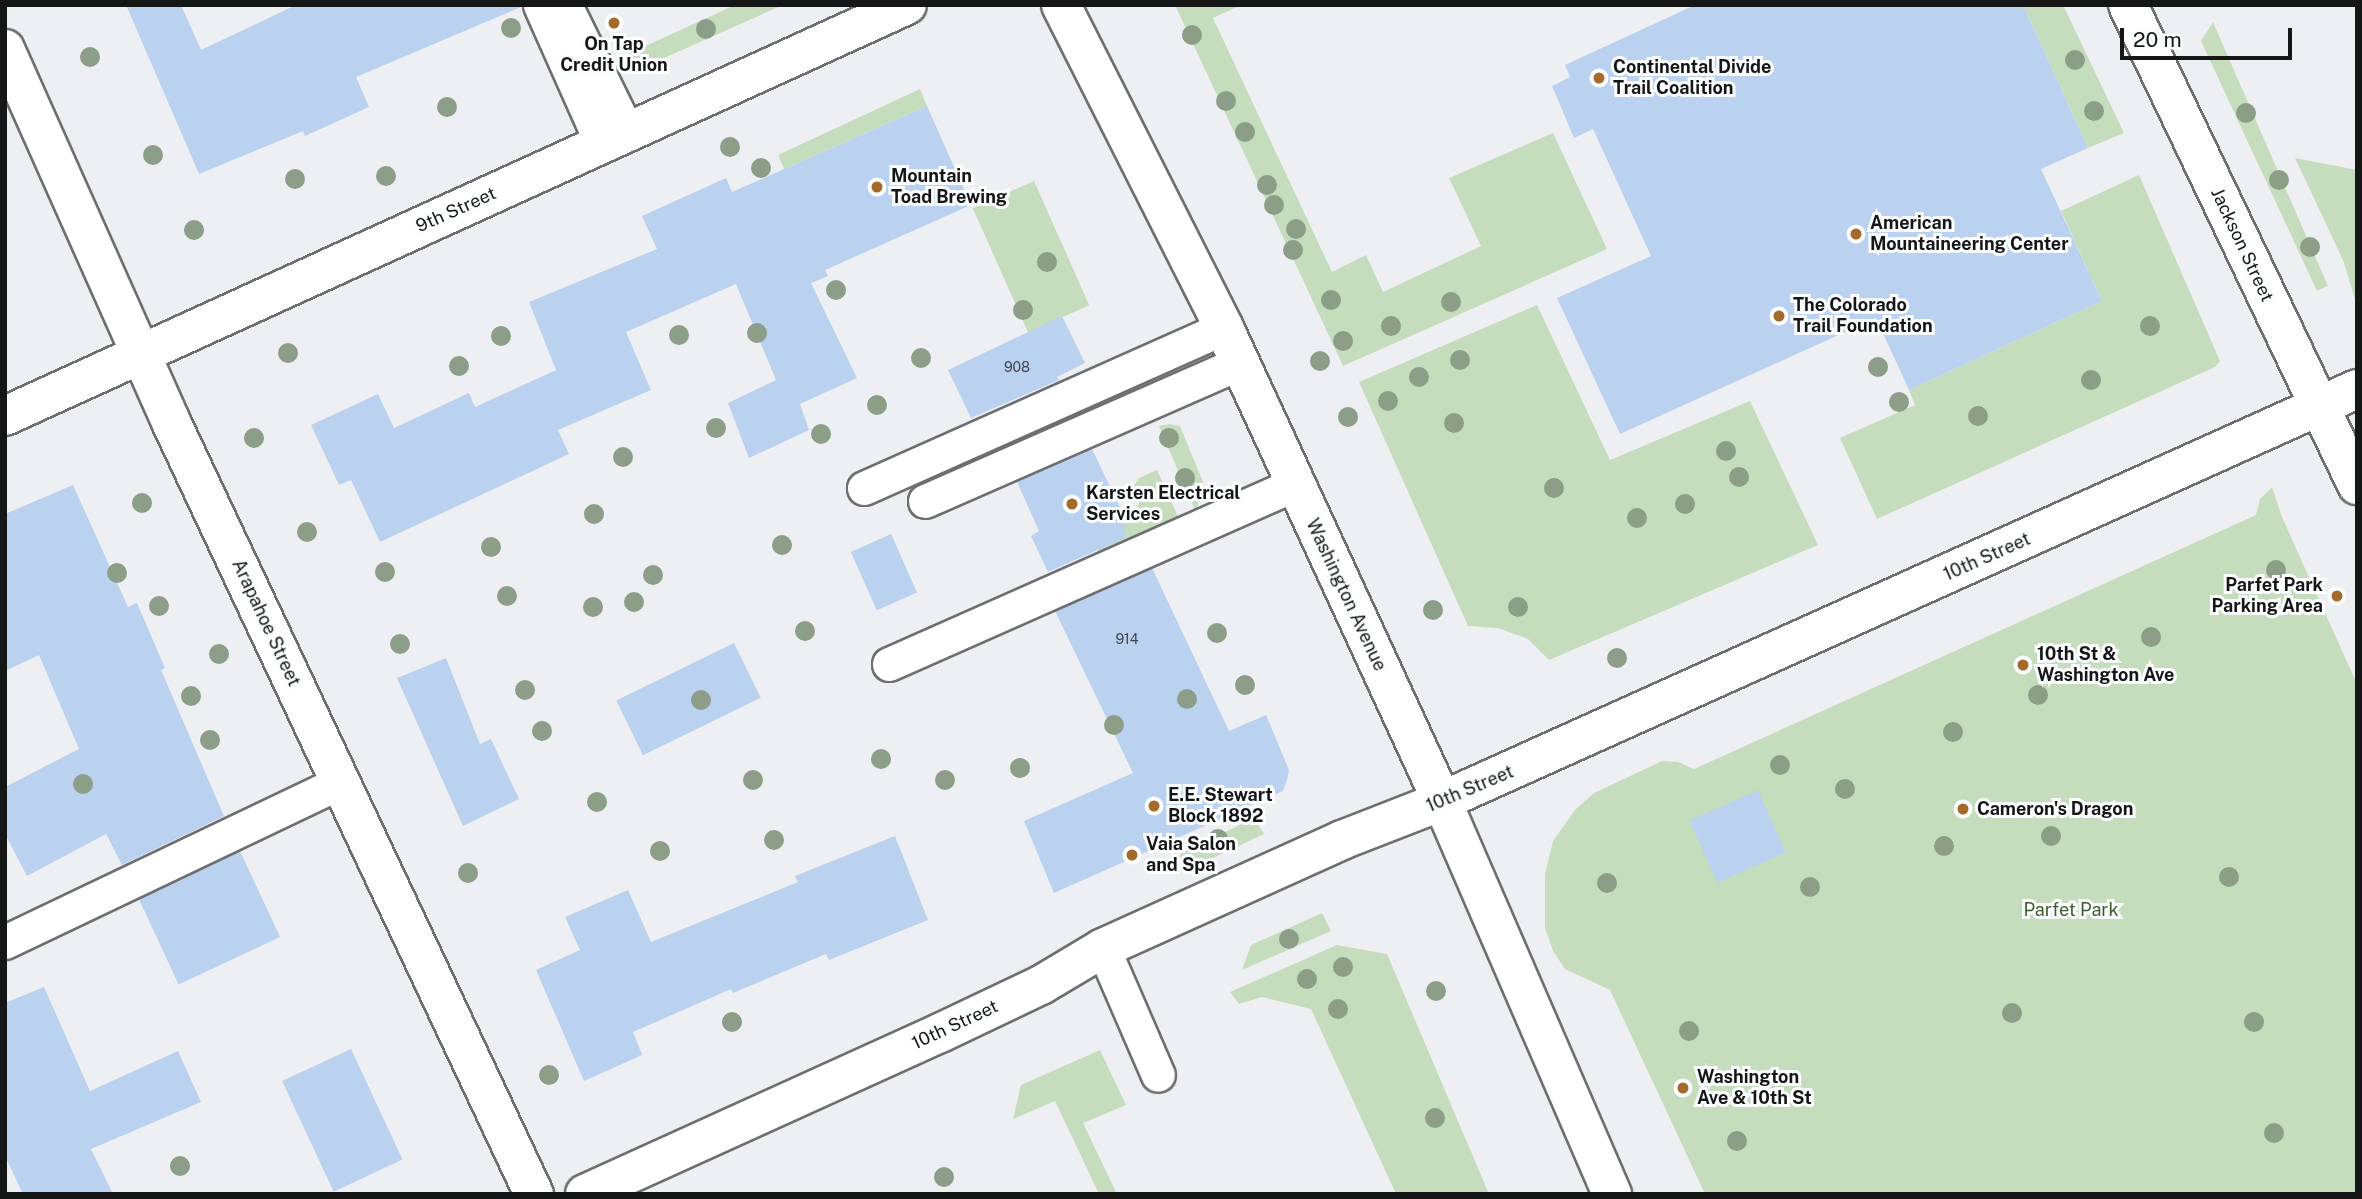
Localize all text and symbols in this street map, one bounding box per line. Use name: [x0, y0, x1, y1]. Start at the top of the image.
scale bar: [2124, 14, 2296, 58]
marker: On Tap Credit Union: [606, 15, 622, 31]
text: 20 m: [2133, 27, 2182, 52]
place label: On Tap Credit Union: [560, 34, 668, 76]
place label: Continental Divide Trail Coalition: [1613, 57, 1771, 100]
marker: Continental Divide Trail Coalition: [1591, 70, 1607, 86]
place label: Mountain Toad Brewing: [891, 166, 1007, 208]
marker: Mountain Toad Brewing: [869, 179, 885, 195]
street label: 9th Street: [413, 183, 499, 237]
street label: Jackson Street: [2206, 185, 2278, 305]
place label: American Mountaineering Center: [1870, 213, 2069, 256]
marker: American Mountaineering Center: [1848, 226, 1864, 242]
place label: The Colorado Trail Foundation: [1793, 295, 1933, 338]
marker: The Colorado Trail Foundation: [1771, 308, 1787, 324]
house number: 908: [1004, 359, 1030, 375]
place label: Karsten Electrical Services: [1086, 483, 1240, 526]
marker: Karsten Electrical Services: [1064, 496, 1080, 512]
street label: Washington Avenue: [1301, 515, 1391, 675]
street label: 10th Street: [1940, 528, 2034, 586]
street label: Arapahoe Street: [227, 556, 305, 690]
place label: Parfet Park Parking Area: [2212, 575, 2323, 618]
marker: Parfet Park Parking Area: [2329, 588, 2345, 604]
house number: 914: [1115, 631, 1139, 647]
place label: 10th St & Washington Ave: [2037, 644, 2174, 686]
marker: 10th St & Washington Ave: [2015, 657, 2031, 673]
street label: 10th Street: [1423, 761, 1517, 817]
place label: E.E. Stewart Block 1892: [1168, 785, 1273, 828]
marker: E.E. Stewart Block 1892: [1146, 798, 1162, 814]
place label: Cameron's Dragon: [1977, 798, 2133, 820]
marker: Cameron's Dragon: [1955, 801, 1971, 817]
place label: Vaia Salon and Spa: [1146, 834, 1236, 876]
marker: Vaia Salon and Spa: [1124, 847, 1140, 863]
park label: Parfet Park: [2024, 899, 2118, 921]
street label: 10th Street: [908, 996, 1002, 1054]
place label: Washington Ave & 10th St: [1697, 1067, 1812, 1110]
marker: Washington Ave & 10th St: [1675, 1080, 1691, 1096]

